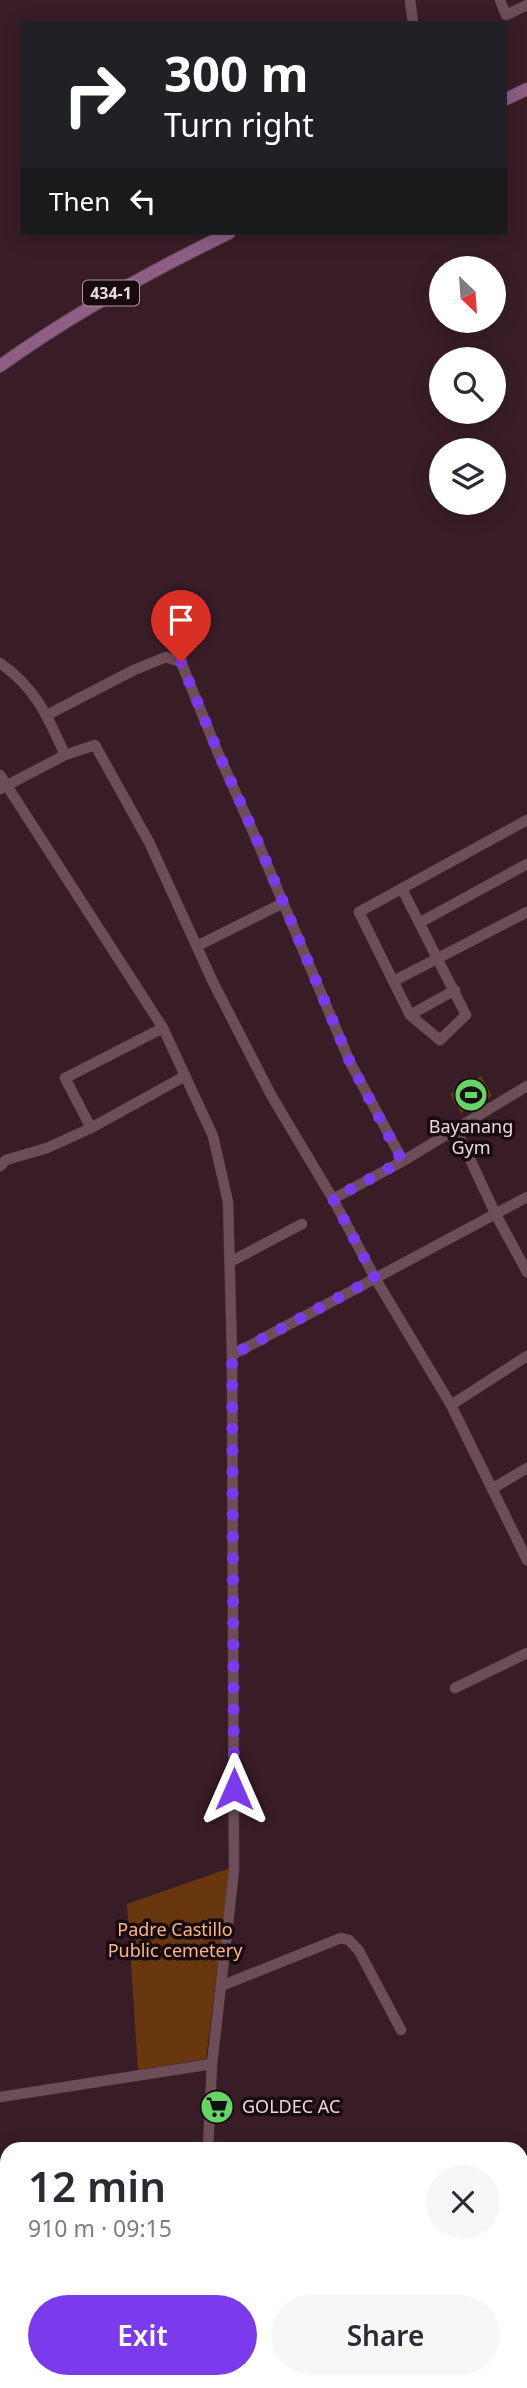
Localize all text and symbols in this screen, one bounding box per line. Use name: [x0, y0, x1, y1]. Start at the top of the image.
text: 300 m: [164, 40, 309, 106]
icon: right: [49, 49, 140, 140]
text: Turn right: [164, 103, 314, 146]
icon: left: [124, 182, 162, 220]
text: Then: [49, 183, 110, 219]
north arrow: [429, 256, 506, 332]
map controls: [429, 256, 506, 515]
road number: 434-1: [83, 280, 139, 306]
button: search: [429, 347, 506, 424]
button: layers: [429, 438, 506, 515]
pin: [151, 590, 211, 662]
icon: arrive: [162, 601, 200, 639]
sports icon: Bayanang Gym: [452, 1076, 490, 1114]
place label: Bayanang Gym: [429, 1114, 513, 1159]
position arrow: [197, 1752, 271, 1826]
park label: Padre Castillo Public cemetery: [108, 1917, 243, 1962]
supermarket icon: GOLDEC AC: [198, 2088, 236, 2126]
place label: GOLDEC AC: [242, 2094, 340, 2118]
text: 12 min: [28, 2157, 166, 2214]
button: close: [426, 2165, 500, 2239]
text: 910 m · 09:15: [28, 2212, 172, 2244]
button: Exit: [28, 2295, 257, 2375]
button: Share: [271, 2295, 500, 2375]

